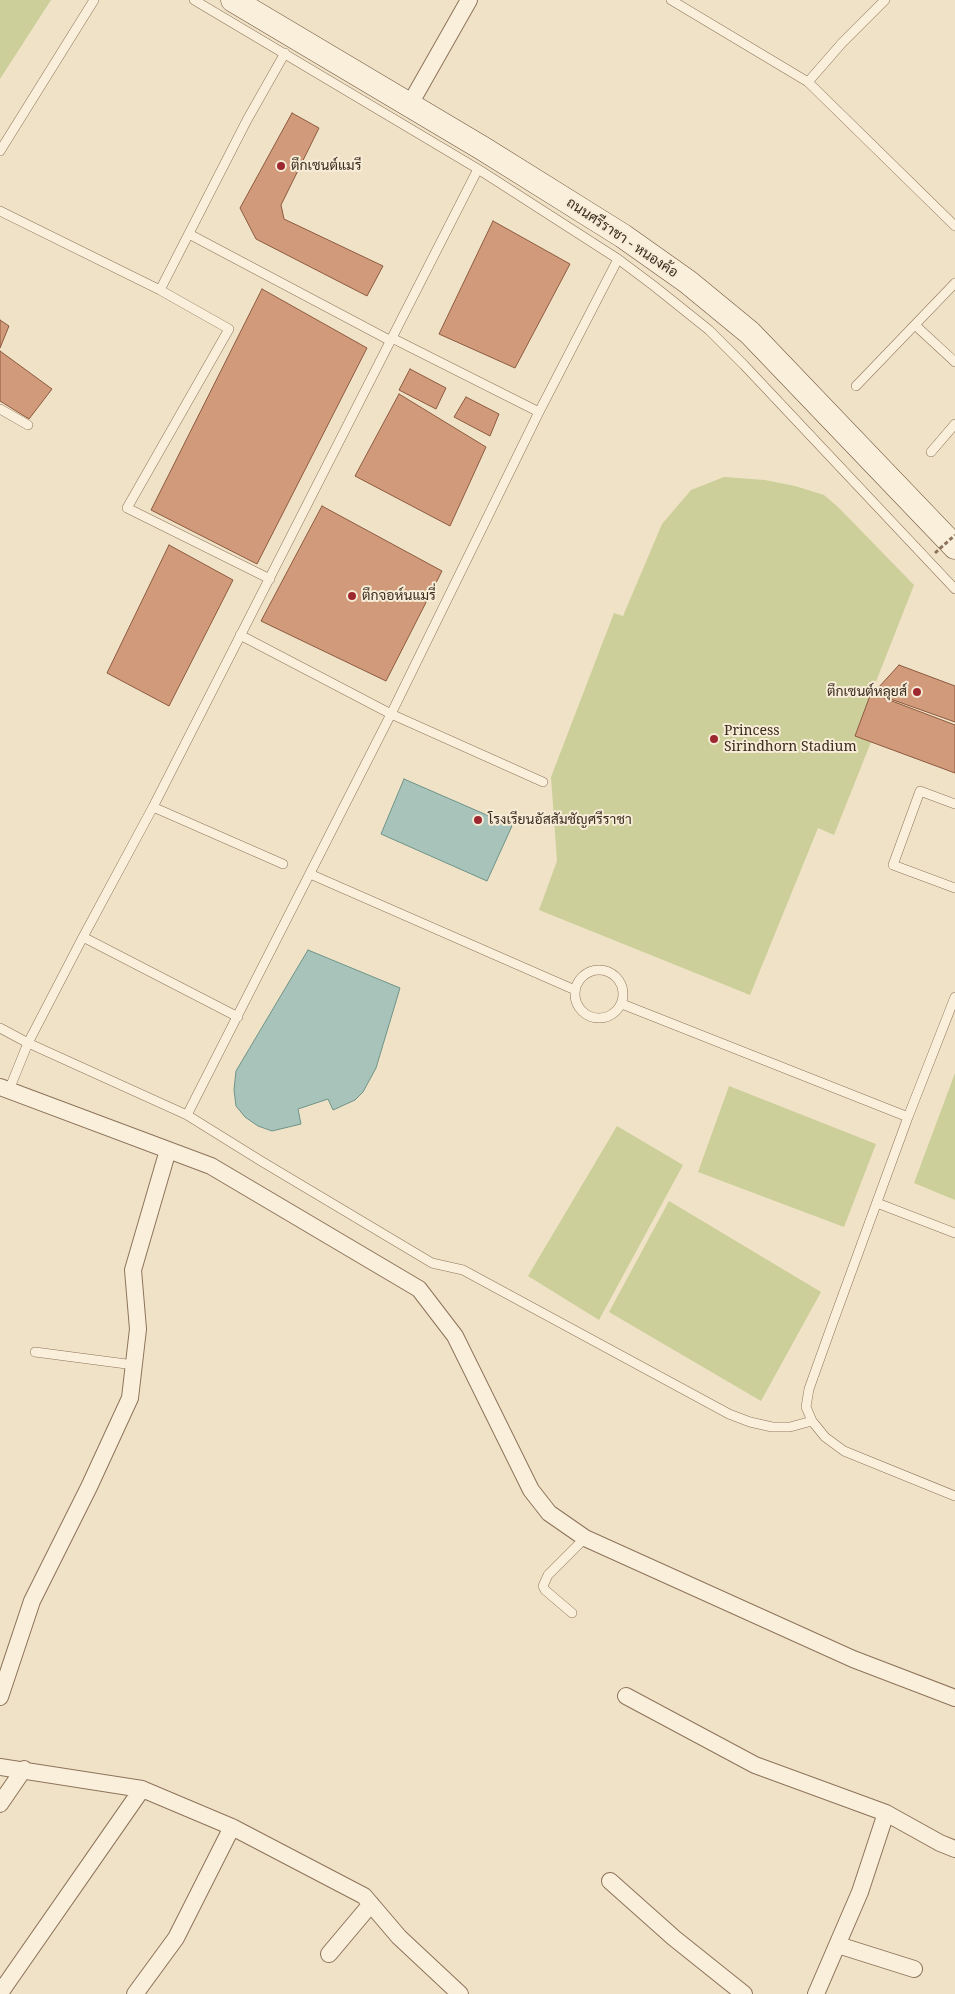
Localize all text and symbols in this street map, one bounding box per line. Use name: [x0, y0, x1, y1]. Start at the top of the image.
place label: ตึกเซนต์แมรี: [291, 158, 361, 174]
marker: ตึกเซนต์แมรี: [275, 160, 287, 172]
street label: ถนนศรีราชา - หนองค้อ: [563, 194, 681, 282]
place label: ตึกจอห์นแมรี่: [362, 588, 436, 604]
marker: ตึกจอห์นแมรี่: [346, 590, 358, 602]
place label: ตึกเซนต์หลุยส์: [827, 684, 907, 700]
marker: ตึกเซนต์หลุยส์: [911, 686, 923, 698]
place label: Princess Sirindhorn Stadium: [724, 723, 857, 756]
marker: Princess Sirindhorn Stadium: [708, 733, 720, 745]
place label: โรงเรียนอัสสัมชัญศรีราชา: [488, 812, 632, 828]
marker: โรงเรียนอัสสัมชัญศรีราชา: [472, 814, 484, 826]

